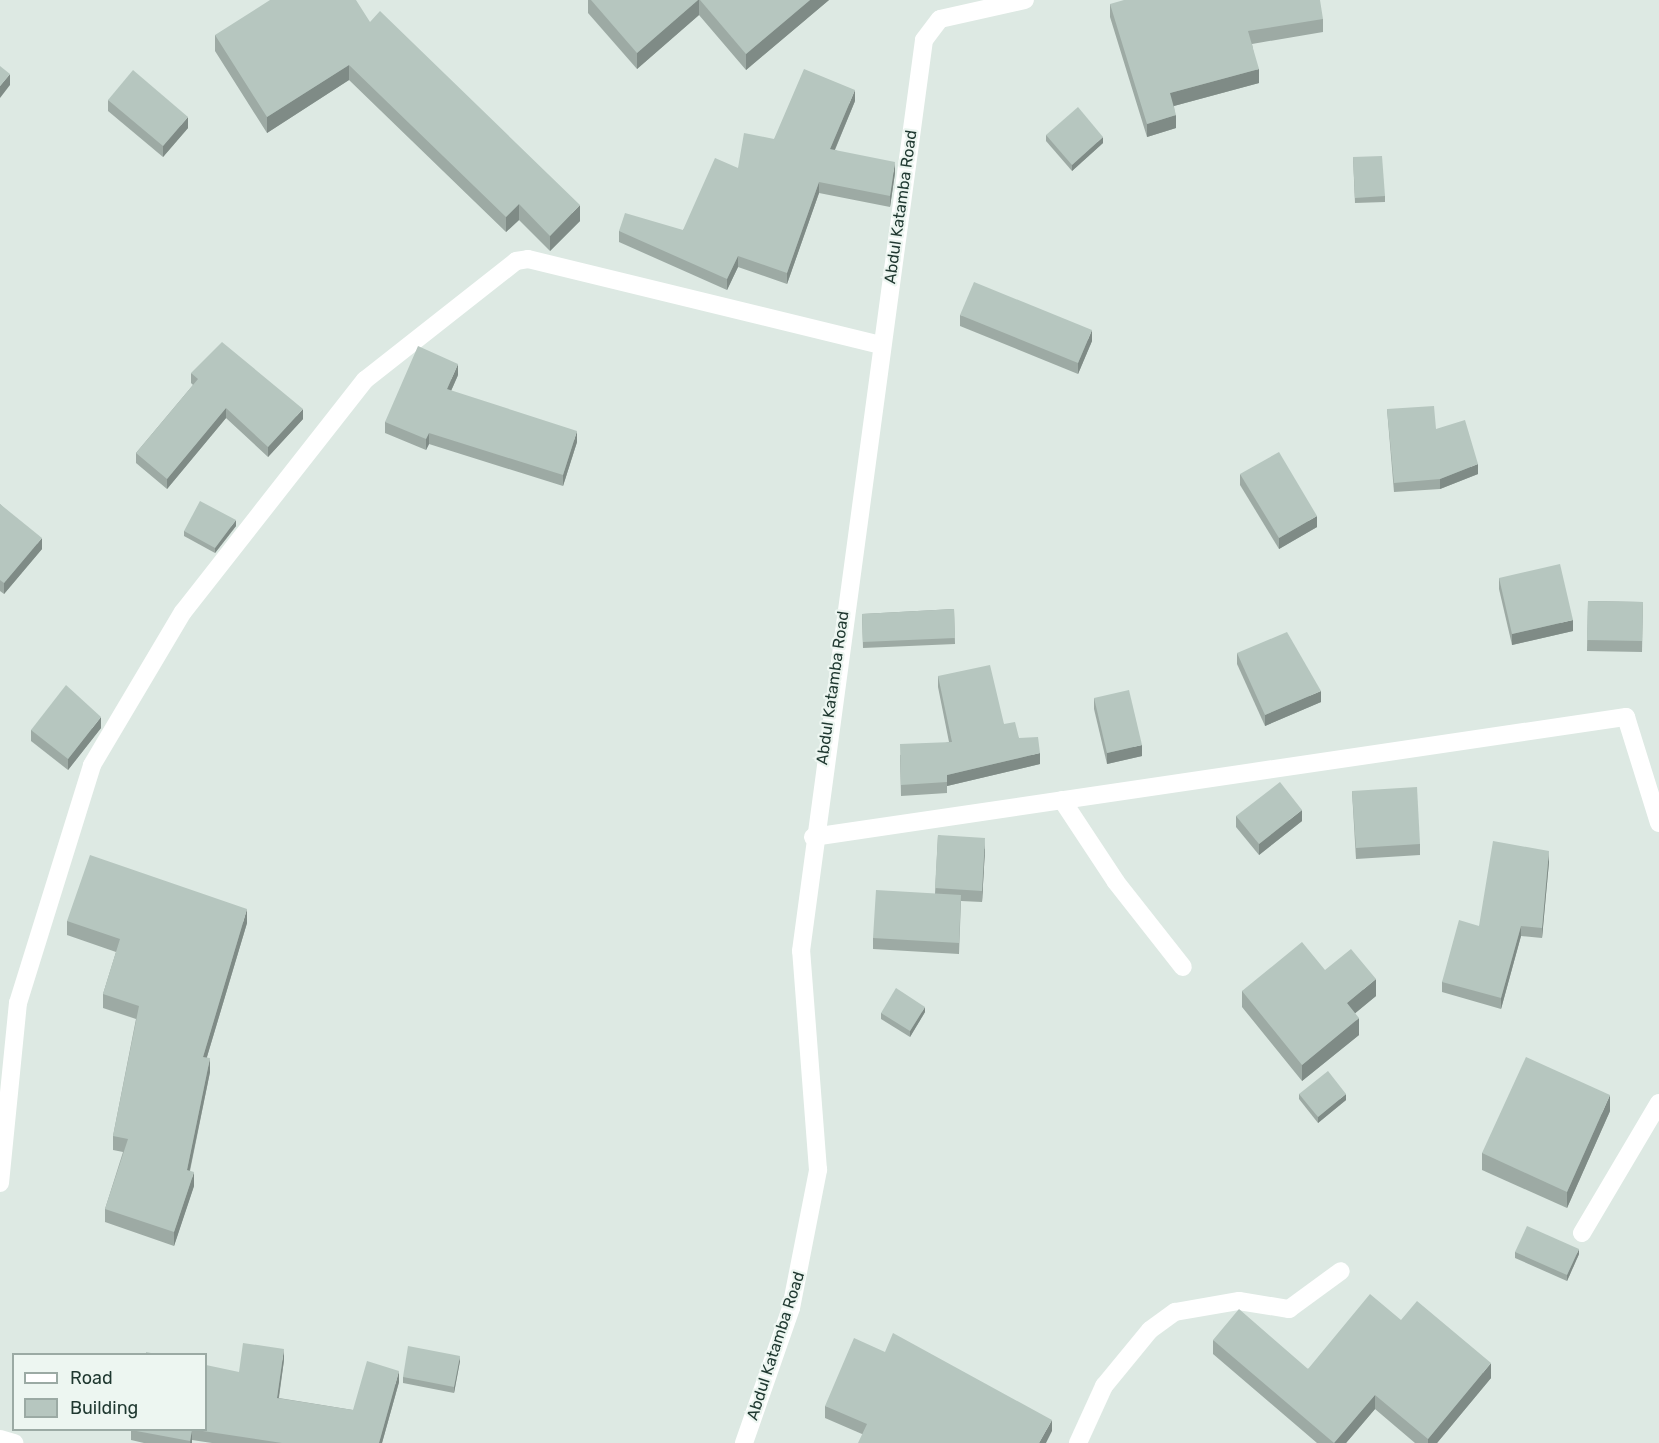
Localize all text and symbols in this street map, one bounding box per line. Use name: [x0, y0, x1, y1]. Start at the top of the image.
street label: Abdul Katamba Road: [881, 129, 921, 285]
street label: Abdul Katamba Road: [813, 610, 853, 766]
street label: Abdul Katamba Road: [743, 1269, 809, 1423]
legend: [12, 1353, 207, 1431]
text: Road: [70, 1367, 113, 1389]
text: Building: [70, 1397, 138, 1419]

